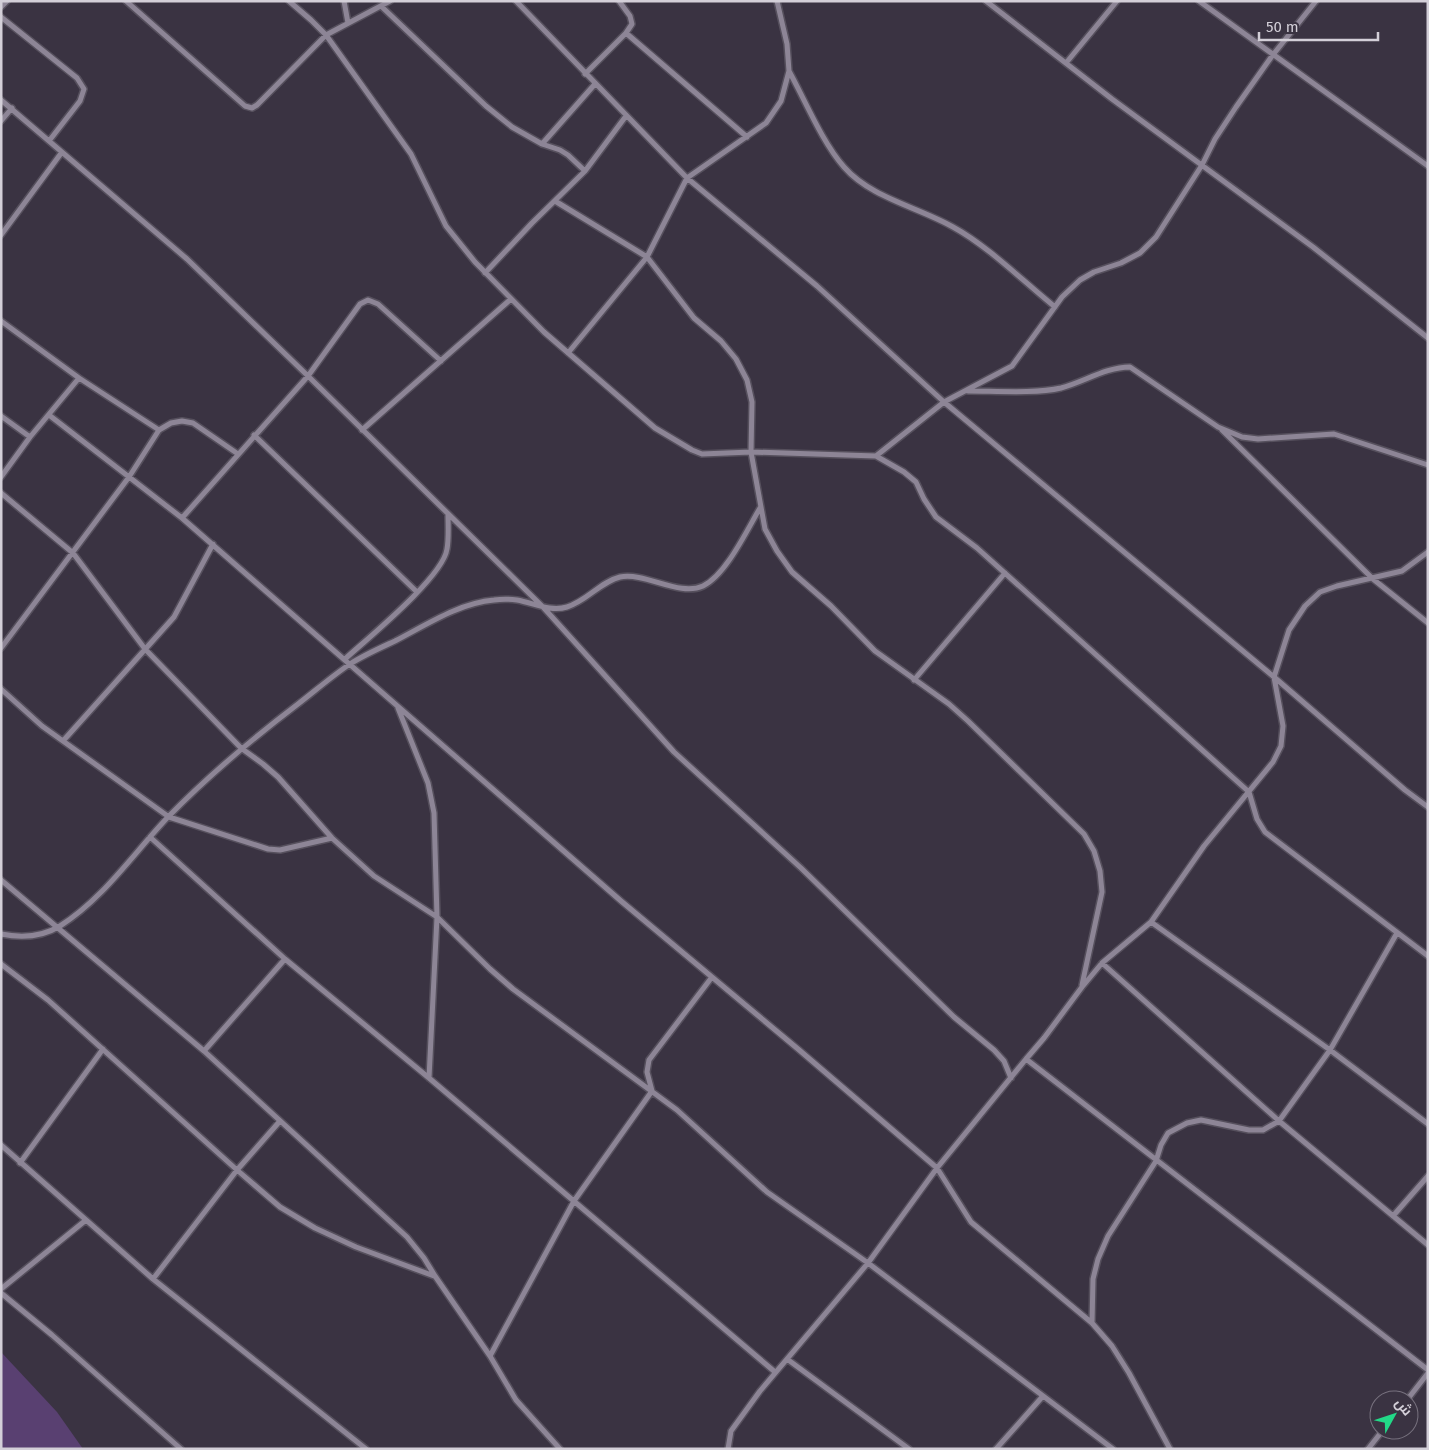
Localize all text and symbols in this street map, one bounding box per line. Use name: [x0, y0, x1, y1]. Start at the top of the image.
scale bar: [1259, 10, 1378, 42]
text: 50 m: [1266, 18, 1299, 36]
north arrow: [1369, 1390, 1419, 1440]
text: ش: [1391, 1395, 1416, 1419]

